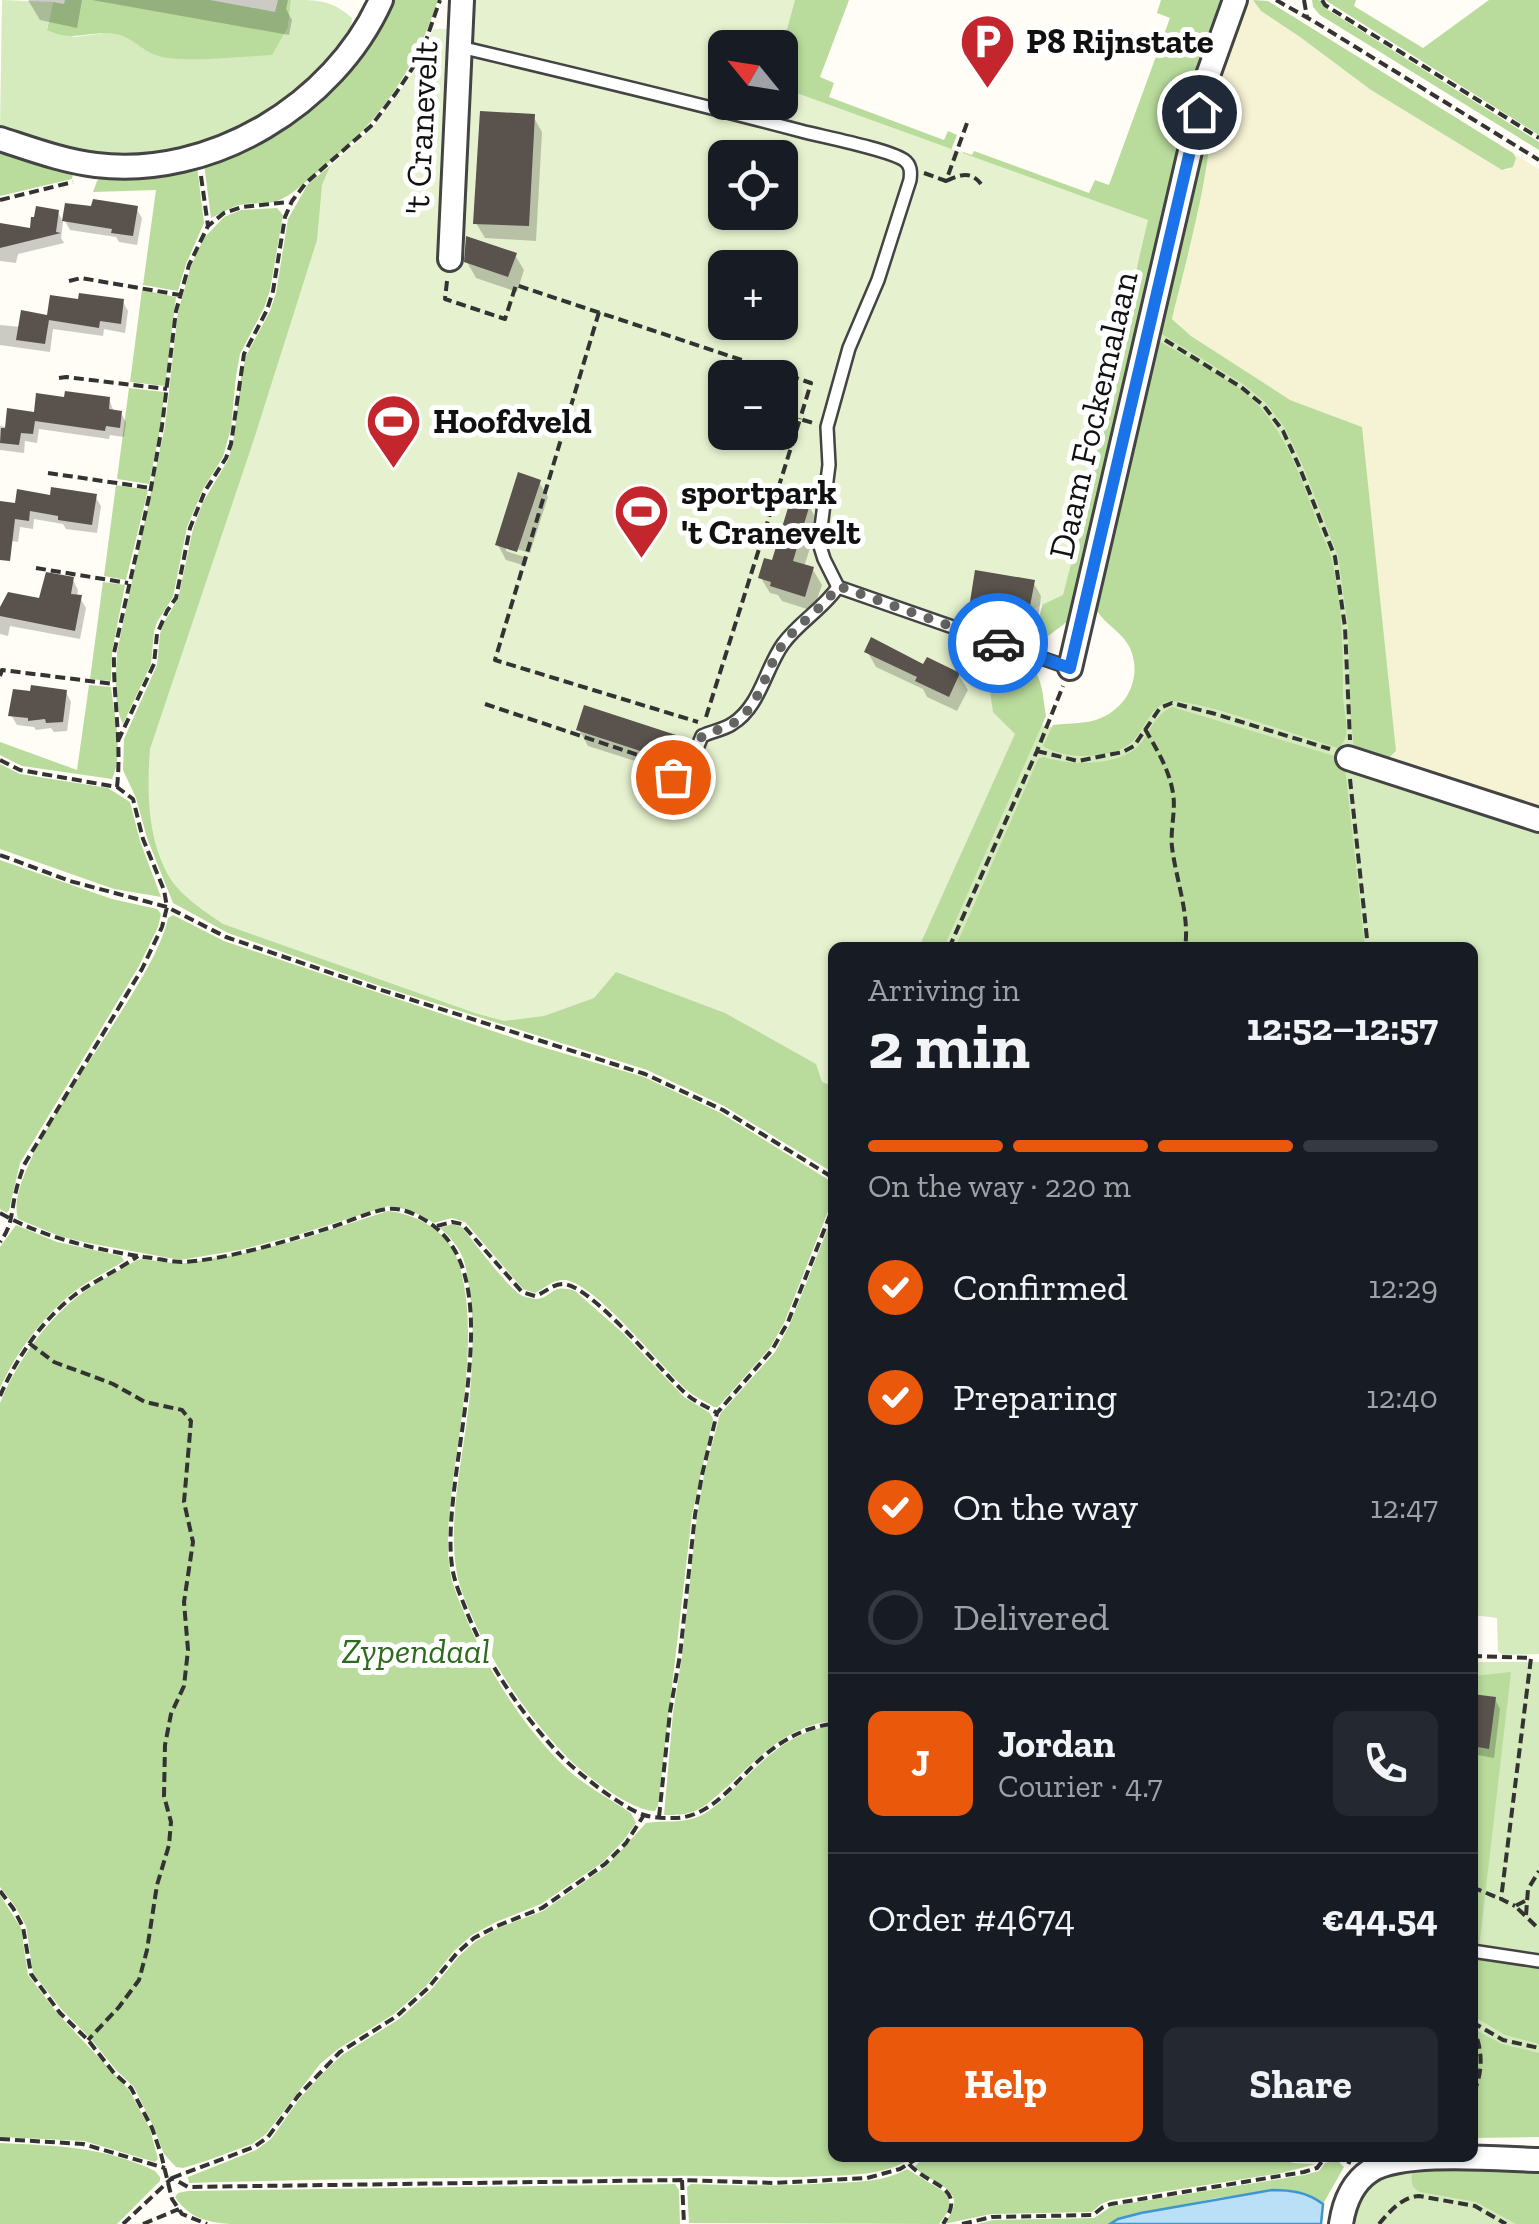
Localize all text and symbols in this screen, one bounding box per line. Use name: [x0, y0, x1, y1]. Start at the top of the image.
parking icon: P8 Rijnstate: [957, 11, 1017, 90]
place label: P8 Rijnstate: [1026, 20, 1214, 62]
north arrow: [708, 30, 798, 120]
map controls: [708, 30, 798, 450]
street label: 't Cranevelt: [395, 40, 447, 216]
pin: [1157, 70, 1242, 155]
icon: home: [1172, 85, 1227, 140]
button: locate: [708, 140, 798, 230]
button: +: [708, 250, 798, 340]
street label: Daam Fockemalaan: [1039, 267, 1147, 563]
button: −: [708, 360, 798, 450]
sports icon: Hoofdveld: [364, 391, 424, 470]
place label: Hoofdveld: [433, 400, 592, 442]
place label: sportpark 't Cranevelt: [681, 471, 861, 553]
sports icon: sportpark 't Cranevelt: [612, 482, 672, 561]
courier: [948, 593, 1048, 693]
icon: car: [971, 616, 1026, 671]
pin: [631, 735, 716, 820]
icon: bag: [646, 750, 701, 805]
text: Arriving in: [868, 971, 1020, 1009]
text: 12:52–12:57: [1247, 1004, 1438, 1050]
text: 2 min: [868, 1007, 1030, 1085]
text: On the way · 220 m: [868, 1167, 1131, 1205]
icon: check: [868, 1260, 923, 1315]
text: Confirmed: [953, 1264, 1128, 1310]
text: 12:29: [1369, 1268, 1438, 1306]
icon: check: [868, 1370, 923, 1425]
text: Preparing: [953, 1374, 1117, 1420]
text: 12:40: [1366, 1378, 1438, 1416]
icon: check: [868, 1480, 923, 1535]
text: On the way: [953, 1484, 1138, 1530]
text: 12:47: [1370, 1488, 1438, 1526]
text: Delivered: [953, 1594, 1109, 1640]
park label: Zypendaal: [342, 1630, 490, 1672]
button: phone: [1333, 1711, 1438, 1816]
text: Jordan: [998, 1721, 1115, 1767]
text: J: [911, 1740, 930, 1786]
text: Courier · 4.7: [998, 1767, 1162, 1805]
text: Order #4674: [868, 1895, 1075, 1941]
text: €44.54: [1322, 1895, 1438, 1941]
button: Help: [868, 2027, 1143, 2142]
button: Share: [1163, 2027, 1438, 2142]

